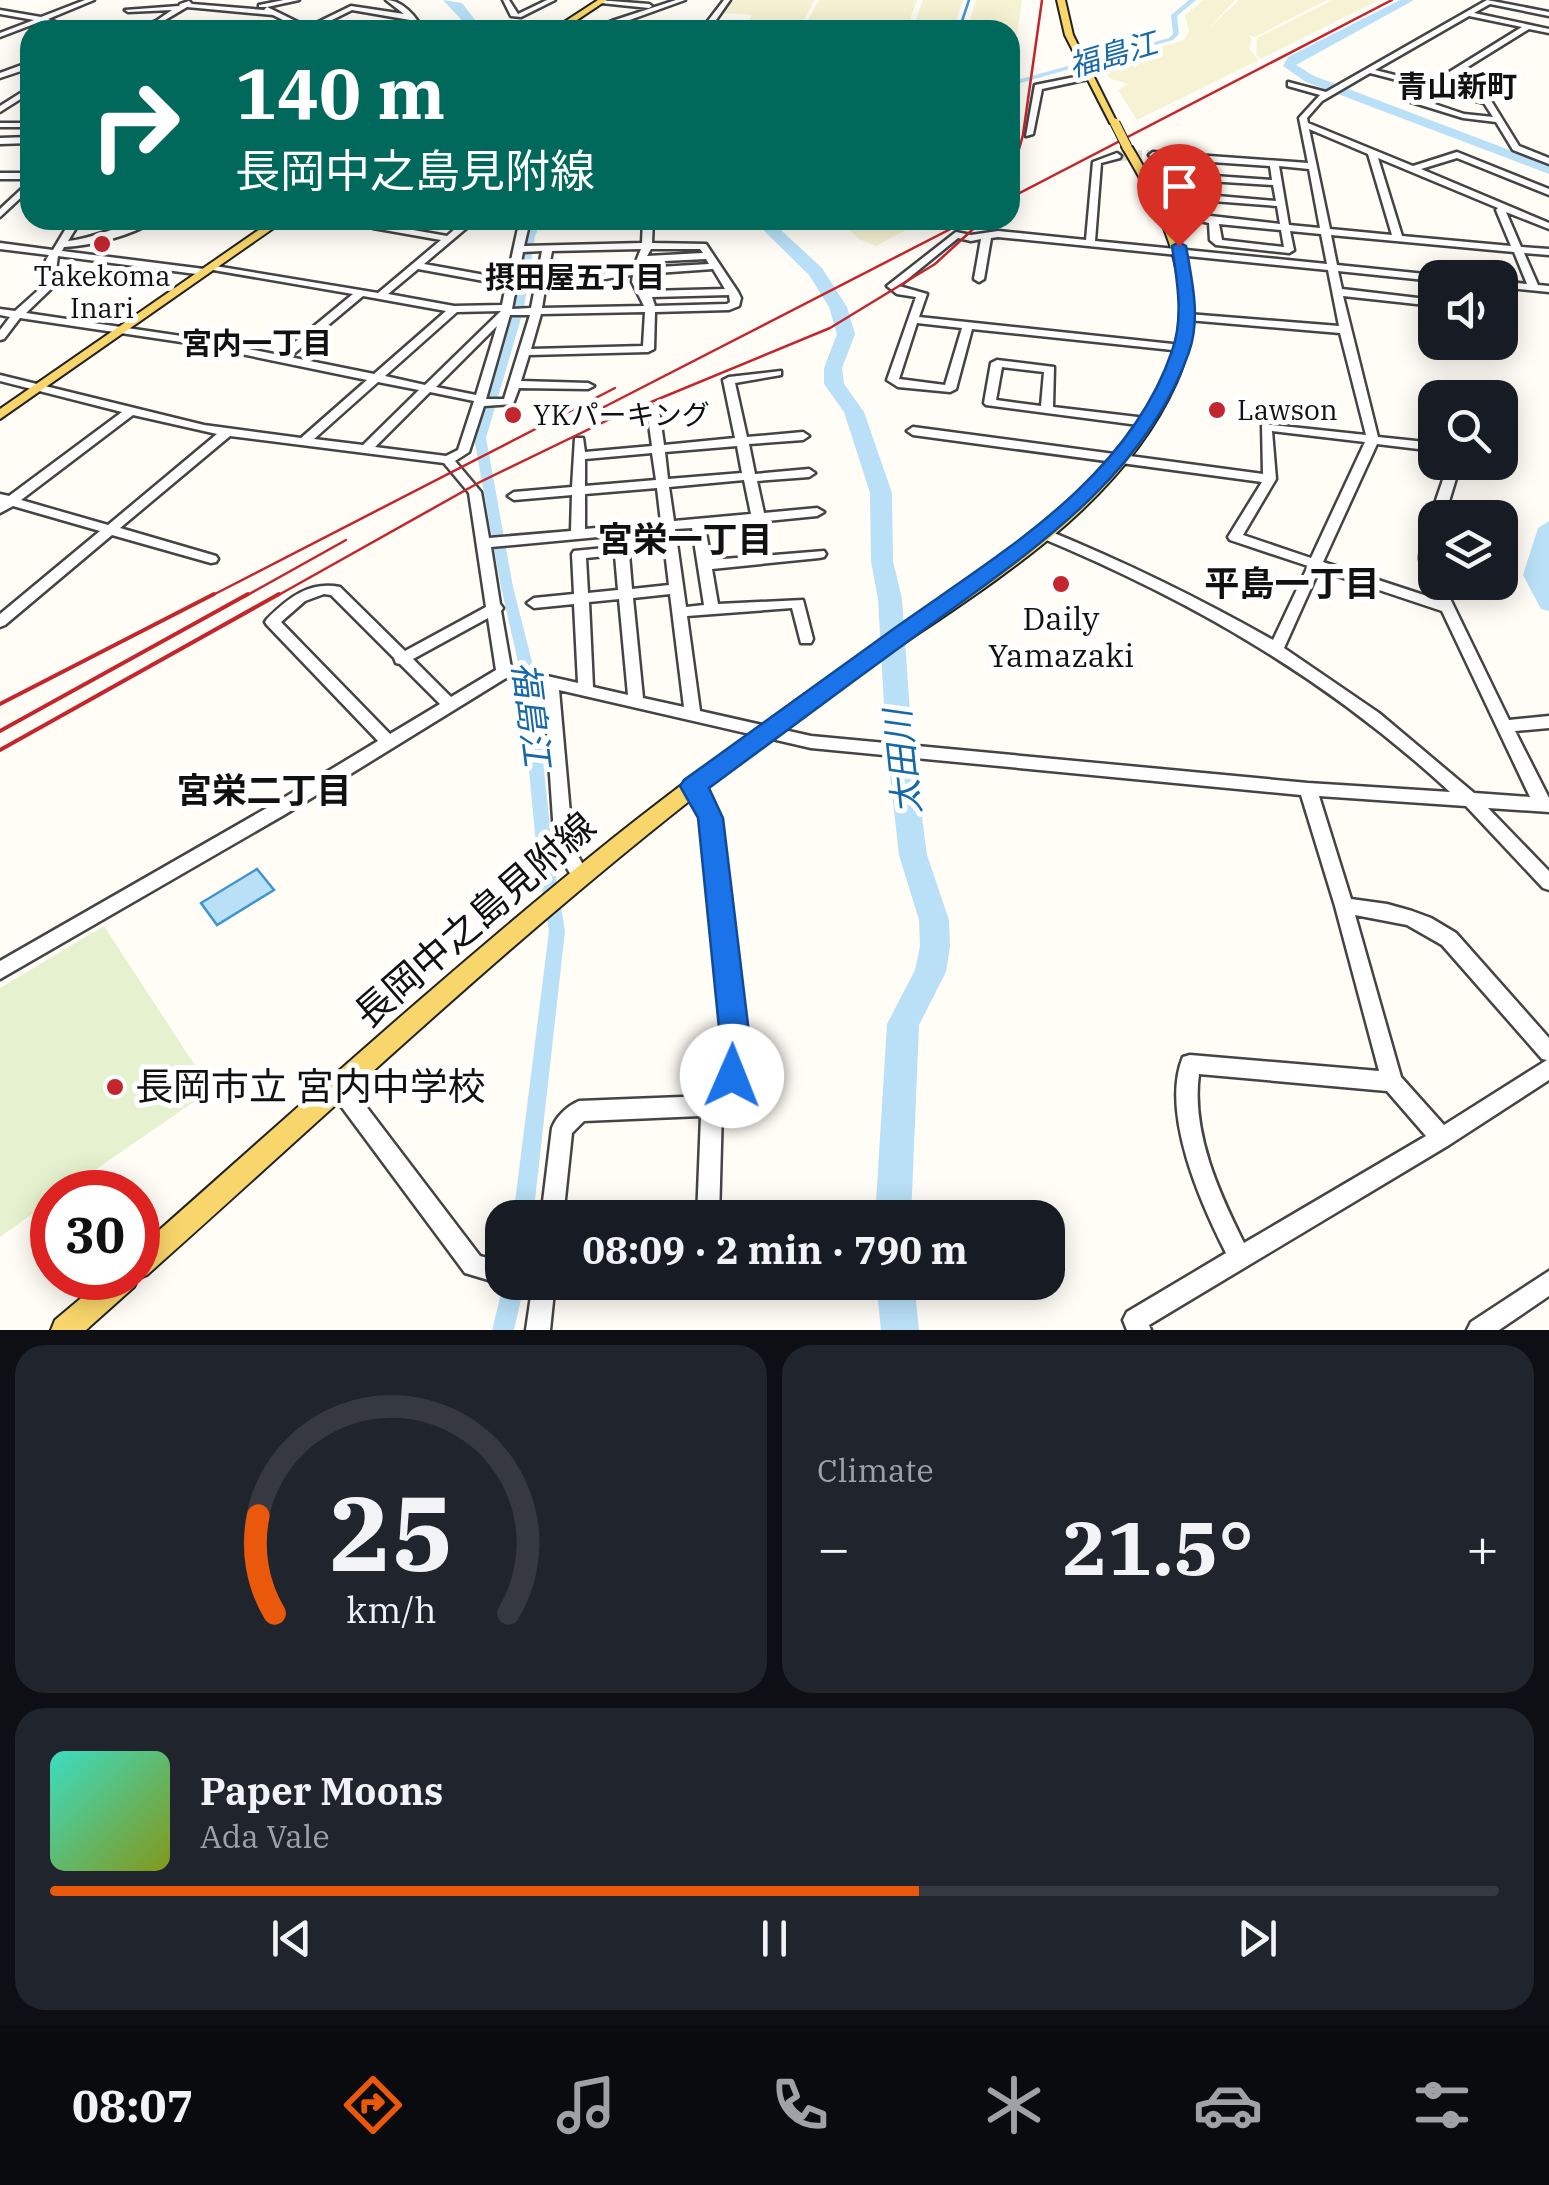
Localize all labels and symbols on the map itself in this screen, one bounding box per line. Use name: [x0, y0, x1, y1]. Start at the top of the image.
water label: 福島江: [1064, 22, 1164, 85]
district label: 青山新町: [1397, 66, 1517, 105]
pin: [1137, 144, 1222, 247]
marker: Takekoma Inari: [91, 233, 113, 255]
place label: Takekoma Inari: [33, 257, 171, 326]
district label: 摂田屋五丁目: [485, 257, 665, 296]
district label: 宮内一丁目: [182, 323, 332, 362]
place label: Lawson: [1237, 391, 1338, 428]
place label: YKパーキング: [533, 396, 710, 433]
marker: Lawson: [1206, 399, 1228, 421]
marker: YKパーキング: [502, 404, 524, 426]
district label: 宮栄一丁目: [597, 516, 773, 562]
district label: 平島一丁目: [1204, 560, 1380, 606]
marker: Daily Yamazaki: [1050, 573, 1072, 595]
place label: Daily Yamazaki: [988, 597, 1134, 676]
water label: 福島江: [503, 659, 562, 773]
water label: 太田川: [873, 704, 930, 817]
district label: 宮栄二丁目: [176, 767, 352, 813]
street label: 長岡中之島見附線: [343, 801, 605, 1037]
position arrow: [680, 1024, 784, 1128]
place label: 長岡市立 宮内中学校: [135, 1061, 486, 1110]
marker: 長岡市立 宮内中学校: [104, 1076, 126, 1098]
speed limit sign: 30: [30, 1170, 160, 1300]

